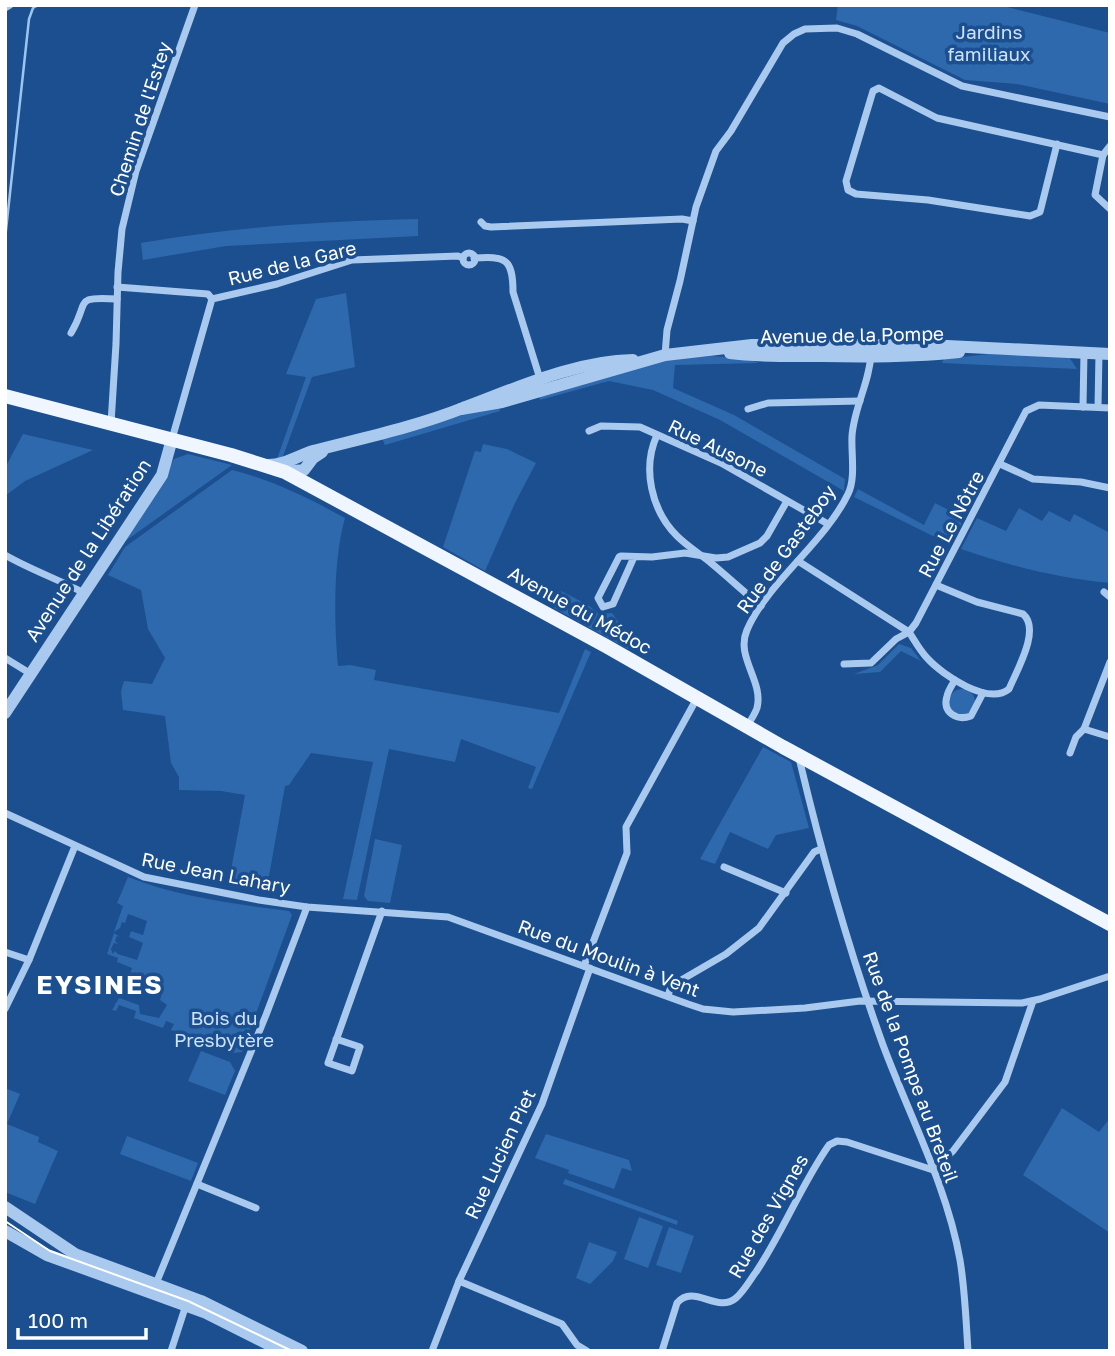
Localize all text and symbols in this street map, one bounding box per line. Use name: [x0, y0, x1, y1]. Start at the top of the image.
park label: Jardins familiaux: [947, 20, 1031, 65]
street label: Chemin de l'Estey: [104, 38, 176, 199]
street label: Rue de la Gare: [225, 235, 358, 290]
street label: Avenue de la Pompe: [760, 321, 944, 348]
street label: Rue Ausone: [665, 414, 772, 482]
street label: Avenue de la Libération: [20, 454, 155, 645]
street label: Rue Le Nôtre: [913, 466, 988, 581]
street label: Rue de Gasteboy: [731, 480, 840, 618]
street label: Avenue du Médoc: [504, 561, 656, 659]
street label: Rue Jean Lahary: [140, 847, 293, 898]
street label: Rue du Moulin à Vent: [515, 914, 703, 1001]
street label: Rue de la Pompe au Breteil: [859, 948, 964, 1186]
district label: EYSINES: [36, 969, 164, 1000]
park label: Bois du Presbytère: [174, 1006, 274, 1051]
street label: Rue Lucien Piet: [459, 1085, 540, 1222]
street label: Rue des Vignes: [723, 1150, 812, 1282]
scale bar: [18, 1296, 145, 1340]
text: 100 m: [28, 1307, 88, 1333]

